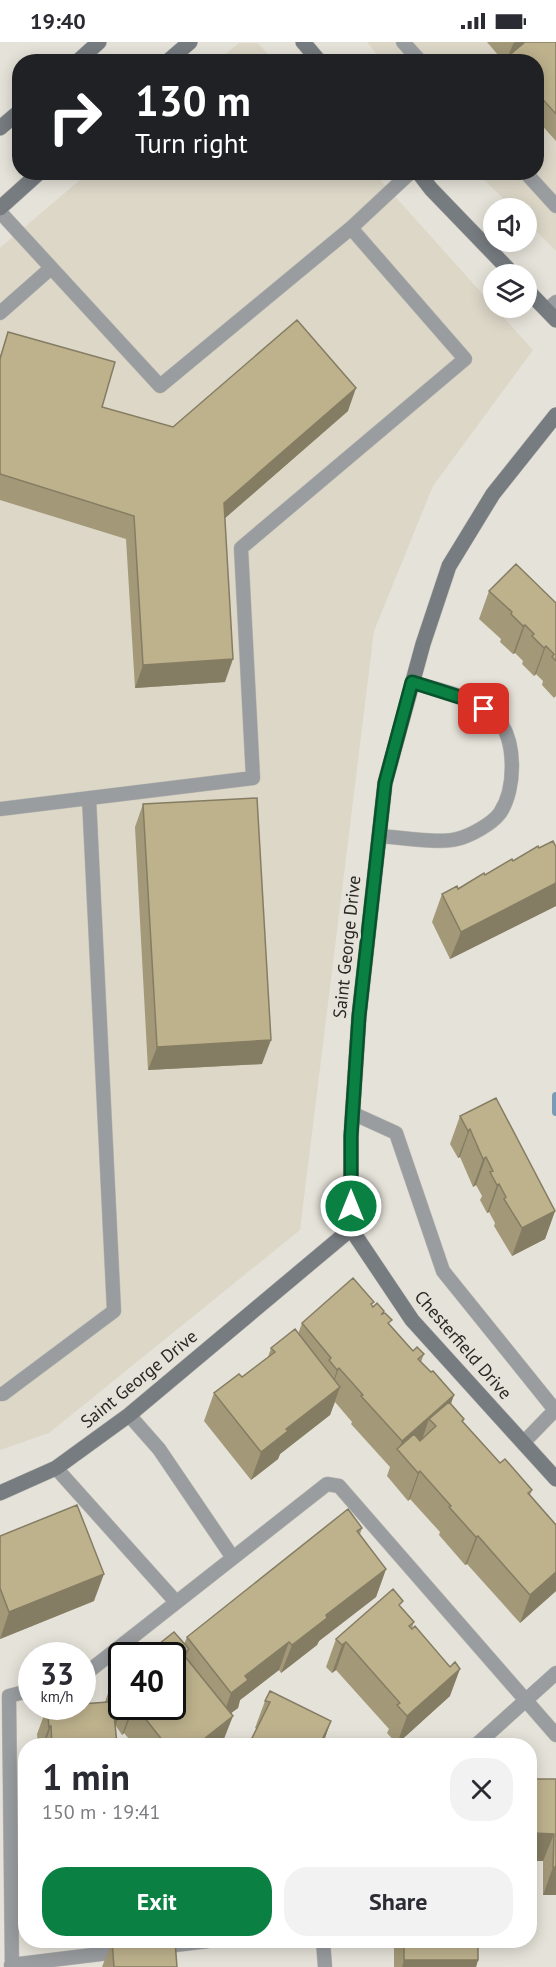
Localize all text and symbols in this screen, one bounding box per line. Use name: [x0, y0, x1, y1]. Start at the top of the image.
text: 19:40: [30, 7, 86, 35]
text: 130 m: [135, 73, 251, 128]
icon: right: [36, 78, 114, 156]
text: Turn right: [135, 126, 248, 160]
map controls: [483, 198, 537, 318]
button: sound: [483, 198, 537, 252]
button: layers: [483, 264, 537, 318]
pin: [458, 683, 509, 734]
icon: arrive: [467, 692, 500, 725]
street label: Saint George Drive: [328, 874, 365, 1020]
position arrow: [319, 1174, 383, 1238]
street label: Chesterfield Drive: [410, 1285, 517, 1404]
street label: Saint George Drive: [76, 1324, 202, 1433]
speed limit sign: 40: [108, 1642, 186, 1720]
text: 33: [40, 1654, 74, 1693]
text: km/h: [41, 1687, 73, 1706]
text: 1 min: [42, 1753, 130, 1800]
button: close: [450, 1758, 513, 1821]
text: 150 m · 19:41: [42, 1799, 160, 1825]
button: Exit: [42, 1867, 272, 1936]
button: Share: [284, 1867, 513, 1936]

